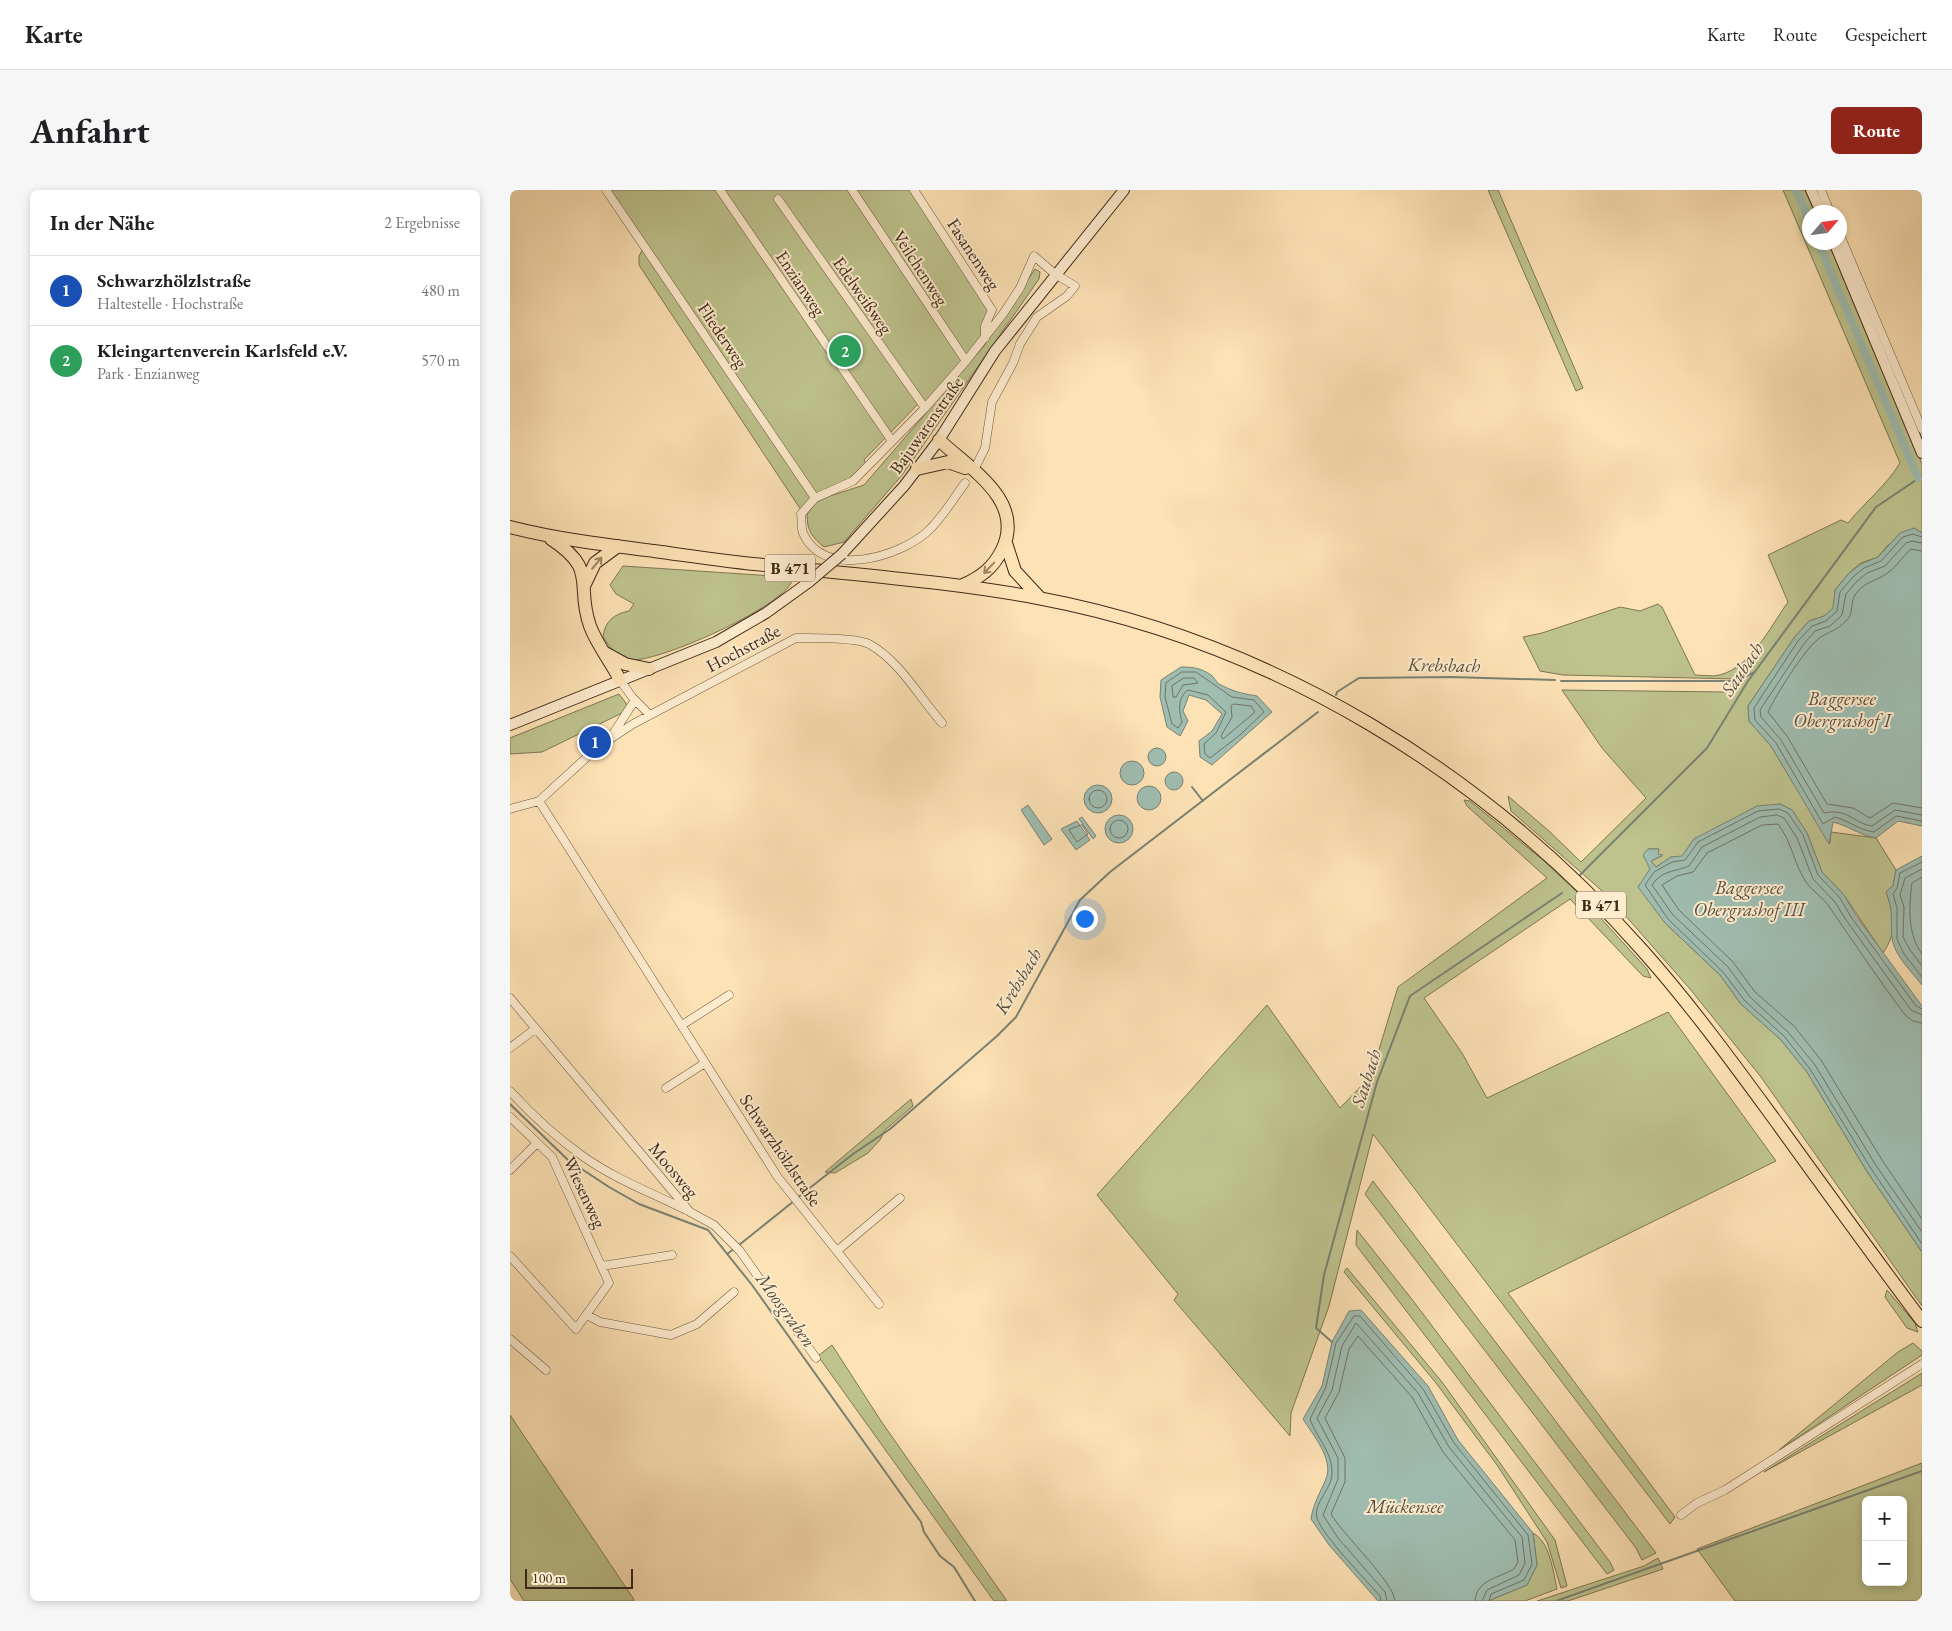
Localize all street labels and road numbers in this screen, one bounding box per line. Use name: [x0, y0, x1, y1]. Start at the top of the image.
street label: Fasanenweg: [942, 214, 1006, 294]
street label: Veilchenweg: [888, 226, 954, 310]
street label: Enzianweg: [771, 246, 831, 320]
street label: Edelweißweg: [828, 252, 898, 338]
street label: Fliederweg: [693, 298, 753, 372]
street label: Bajuwarenstraße: [884, 372, 968, 478]
road number: B 471: [765, 554, 815, 582]
street label: Hochstraße: [702, 619, 784, 677]
road number: B 471: [1576, 892, 1626, 918]
street label: Schwarzhölzlstraße: [735, 1089, 827, 1211]
street label: Moosweg: [644, 1137, 704, 1203]
street label: Wiesenweg: [558, 1153, 612, 1232]

